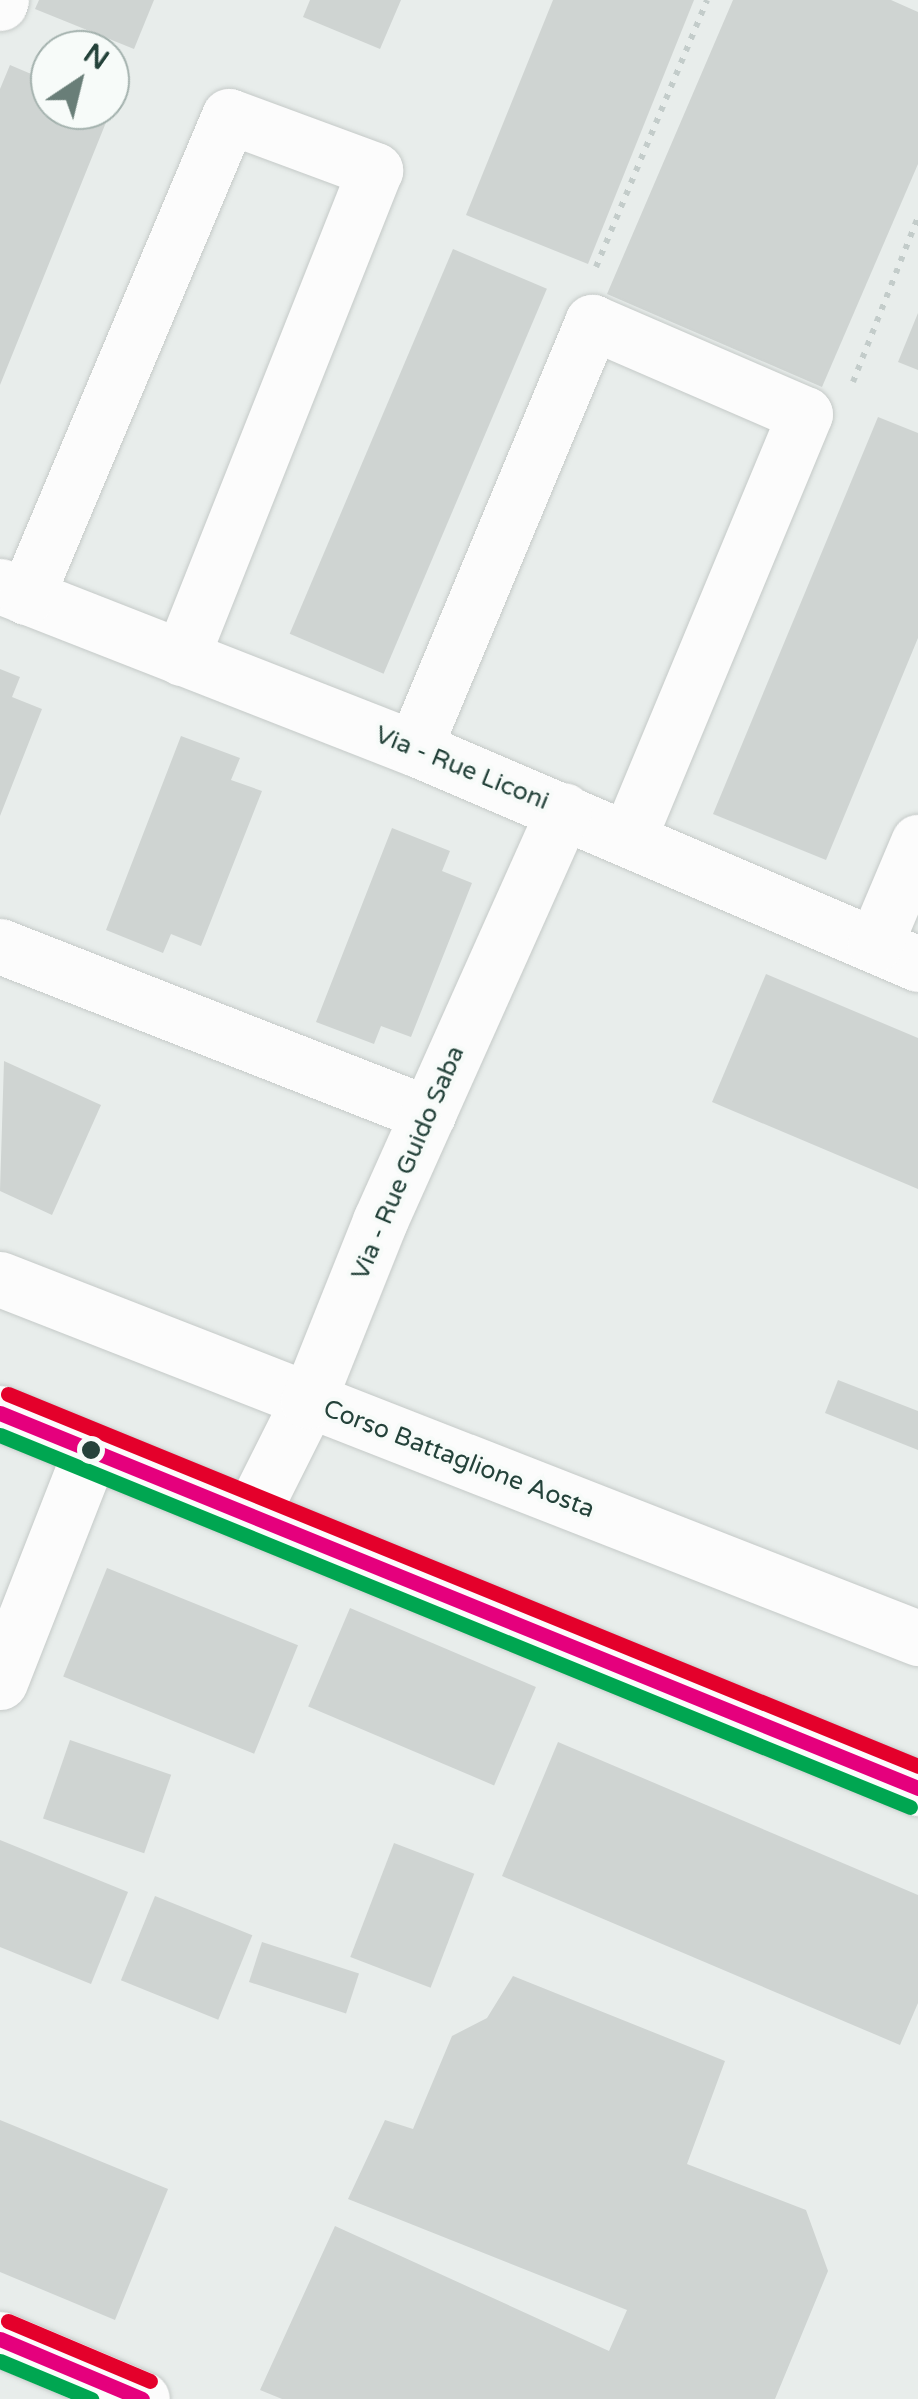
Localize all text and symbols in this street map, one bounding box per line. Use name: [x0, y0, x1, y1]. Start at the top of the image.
north arrow: [30, 30, 130, 130]
text: N: [77, 37, 115, 77]
street label: Via - Rue Liconi: [371, 719, 553, 817]
street label: Via - Rue Guido Saba: [345, 1041, 471, 1285]
street label: Corso Battaglione Aosta: [319, 1393, 599, 1525]
unlabelled marker: [81, 1440, 101, 1460]

